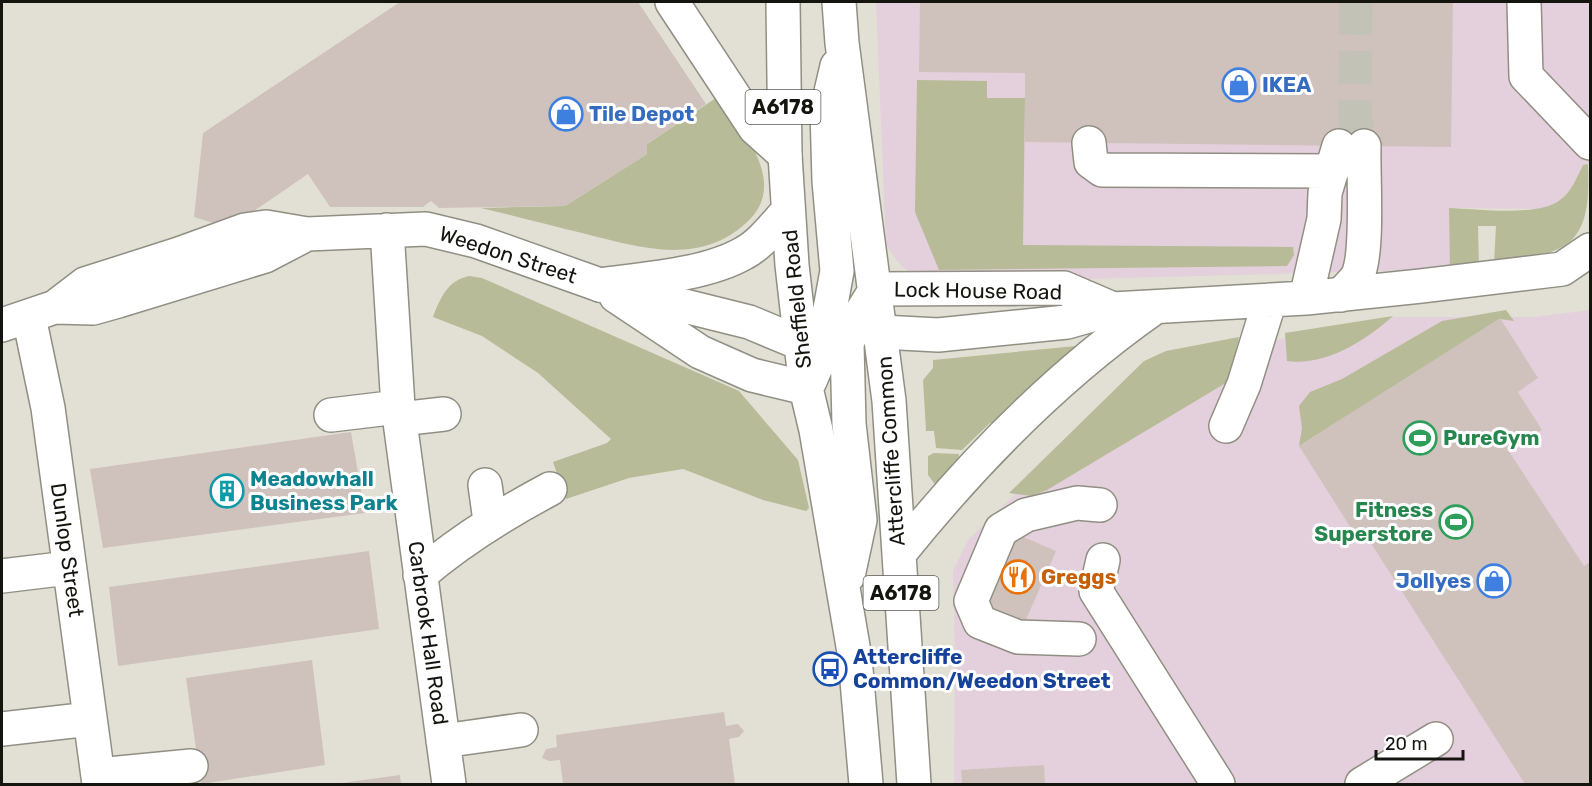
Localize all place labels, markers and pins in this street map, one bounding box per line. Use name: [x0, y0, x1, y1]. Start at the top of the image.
shop icon: IKEA: [1221, 67, 1257, 103]
place label: IKEA: [1262, 72, 1311, 97]
shop icon: Tile Depot: [548, 96, 584, 132]
place label: Tile Depot: [589, 101, 695, 126]
sports icon: PureGym: [1402, 420, 1438, 456]
place label: PureGym: [1443, 425, 1539, 450]
place label: Meadowhall Business Park: [250, 466, 398, 515]
building icon: Meadowhall Business Park: [209, 473, 245, 509]
place label: Fitness Superstore: [1314, 497, 1433, 546]
sports icon: Fitness Superstore: [1438, 504, 1474, 540]
restaurant icon: Greggs: [1000, 559, 1036, 595]
shop icon: Jollyes: [1476, 563, 1512, 599]
place label: Greggs: [1041, 564, 1116, 589]
place label: Jollyes: [1396, 568, 1471, 593]
place label: Attercliffe Common/Weedon Street: [853, 644, 1111, 693]
bus stop icon: Attercliffe Common/Weedon Street: [812, 651, 848, 687]

